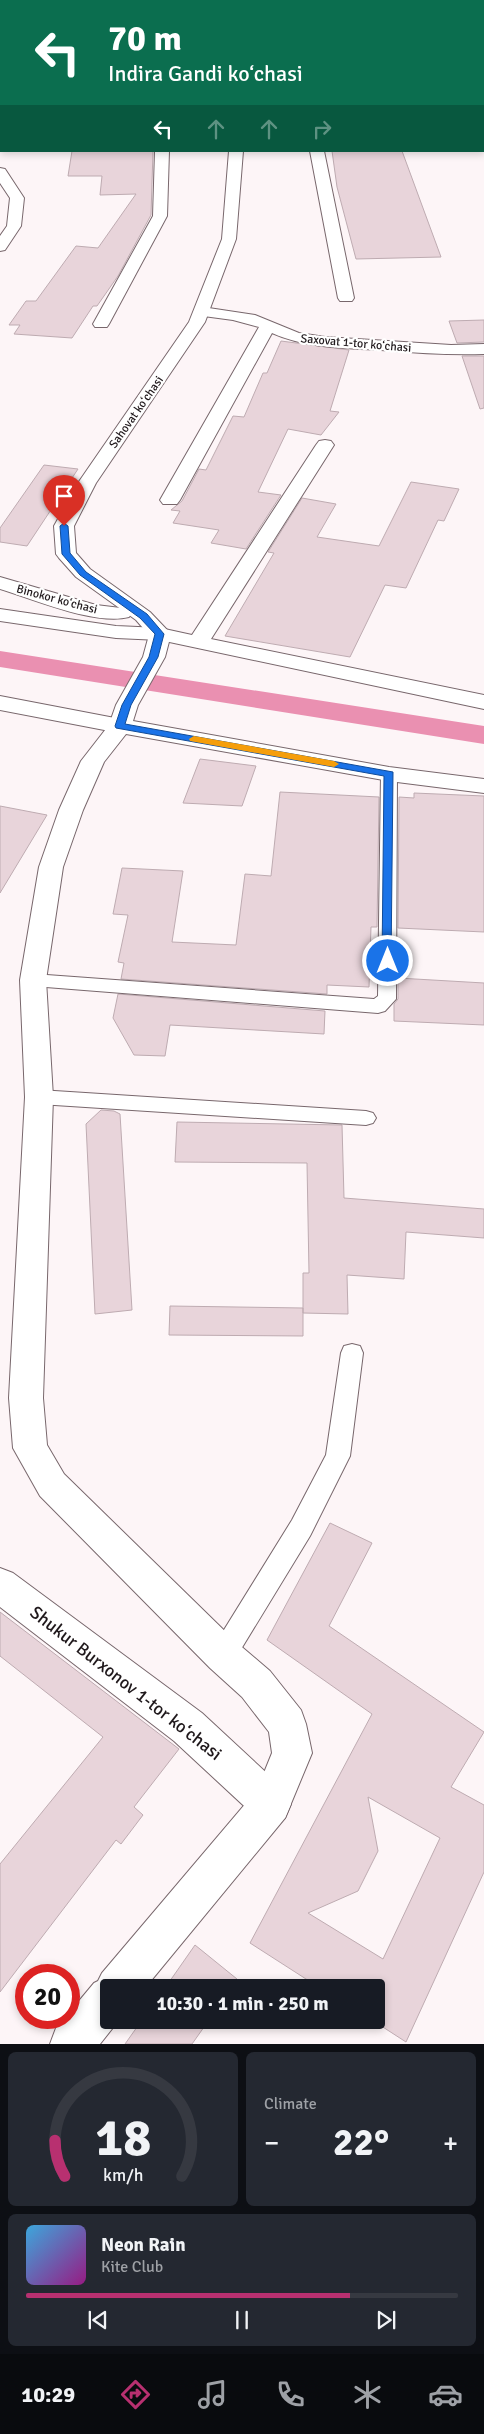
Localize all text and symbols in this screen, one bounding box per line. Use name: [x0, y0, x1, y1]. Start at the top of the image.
text: 70 m: [108, 17, 182, 60]
icon: left: [25, 20, 90, 85]
text: Indira Gandi koʻchasi: [108, 60, 303, 87]
icon: left: [149, 115, 177, 143]
icon: ahead: [202, 115, 230, 143]
icon: ahead: [255, 115, 283, 143]
icon: right: [308, 115, 336, 143]
street label: Saxovat 1-tor koʻchasi: [300, 331, 412, 356]
street label: Sahovat koʻchasi: [106, 373, 167, 451]
pin: [43, 475, 85, 526]
icon: arrive: [50, 482, 78, 510]
street label: Binokor koʻchasi: [15, 581, 99, 618]
position arrow: [361, 934, 413, 986]
street label: Shukur Burxonov 1-tor koʻchasi: [26, 1601, 226, 1765]
speed limit sign: 20: [15, 1964, 80, 2029]
text: 10:30 · 1 min · 250 m: [156, 1992, 329, 2016]
text: Climate: [264, 2094, 317, 2114]
text: 18: [95, 2106, 151, 2170]
text: 22°: [333, 2119, 389, 2166]
text: −: [264, 2126, 279, 2160]
text: +: [443, 2126, 458, 2160]
text: km/h: [103, 2164, 143, 2186]
text: Neon Rain: [101, 2233, 186, 2257]
text: Kite Club: [101, 2257, 163, 2277]
icon: previous: [84, 2306, 112, 2334]
icon: pause: [228, 2306, 256, 2334]
icon: next: [372, 2306, 400, 2334]
icon: directions: [118, 2377, 153, 2412]
icon: music: [195, 2377, 230, 2412]
icon: phone: [273, 2377, 308, 2412]
icon: climate: [350, 2377, 385, 2412]
icon: car: [428, 2377, 463, 2412]
text: 10:29: [21, 2381, 75, 2408]

